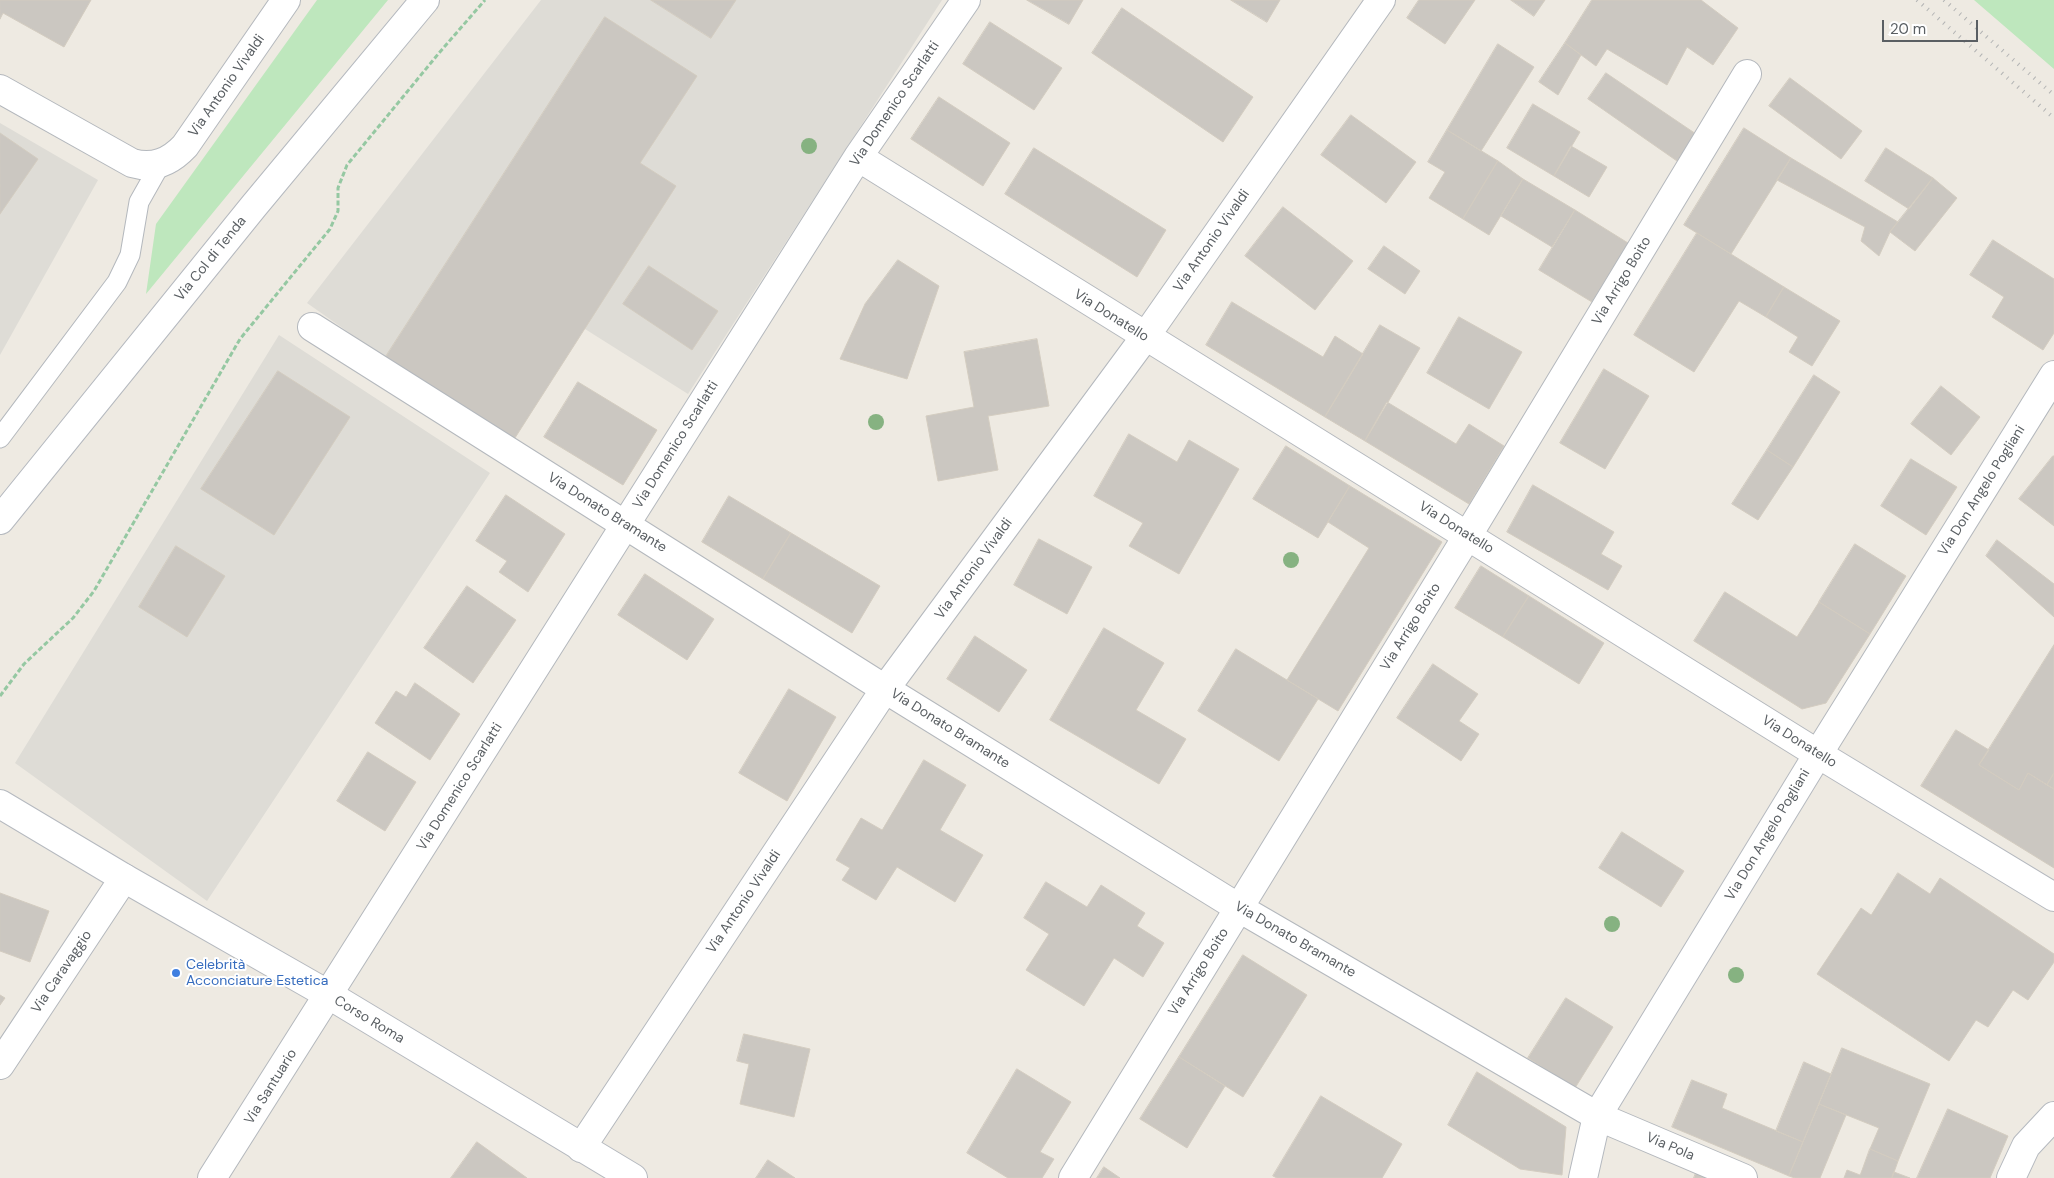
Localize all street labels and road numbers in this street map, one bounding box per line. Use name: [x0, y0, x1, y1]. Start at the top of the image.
street label: Via Antonio Vivaldi: [185, 32, 269, 140]
street label: Via Domenico Scarlatti: [847, 38, 943, 170]
street label: Via Antonio Vivaldi: [1170, 187, 1254, 295]
street label: Via Col di Tenda: [172, 213, 250, 305]
street label: Via Arrigo Boito: [1589, 234, 1655, 328]
street label: Via Donatello: [1070, 286, 1152, 346]
street label: Via Domenico Scarlatti: [630, 378, 722, 512]
street label: Via Don Angelo Pogliani: [1935, 423, 2029, 559]
street label: Via Donato Bramante: [544, 469, 670, 557]
street label: Via Donatello: [1415, 498, 1497, 558]
street label: Via Antonio Vivaldi: [932, 515, 1016, 623]
street label: Via Arrigo Boito: [1377, 580, 1445, 674]
street label: Via Donato Bramante: [887, 685, 1013, 773]
street label: Via Donatello: [1758, 712, 1840, 772]
street label: Via Domenico Scarlatti: [414, 720, 506, 854]
street label: Via Don Angelo Pogliani: [1722, 766, 1814, 904]
street label: Via Antonio Vivaldi: [703, 847, 785, 957]
street label: Via Donato Bramante: [1231, 898, 1359, 982]
street label: Via Arrigo Boito: [1165, 925, 1233, 1019]
street label: Via Caravaggio: [28, 927, 96, 1017]
street label: Corso Roma: [331, 992, 407, 1048]
street label: Via Santuario: [241, 1046, 301, 1128]
street label: Via Pola: [1643, 1129, 1697, 1165]

